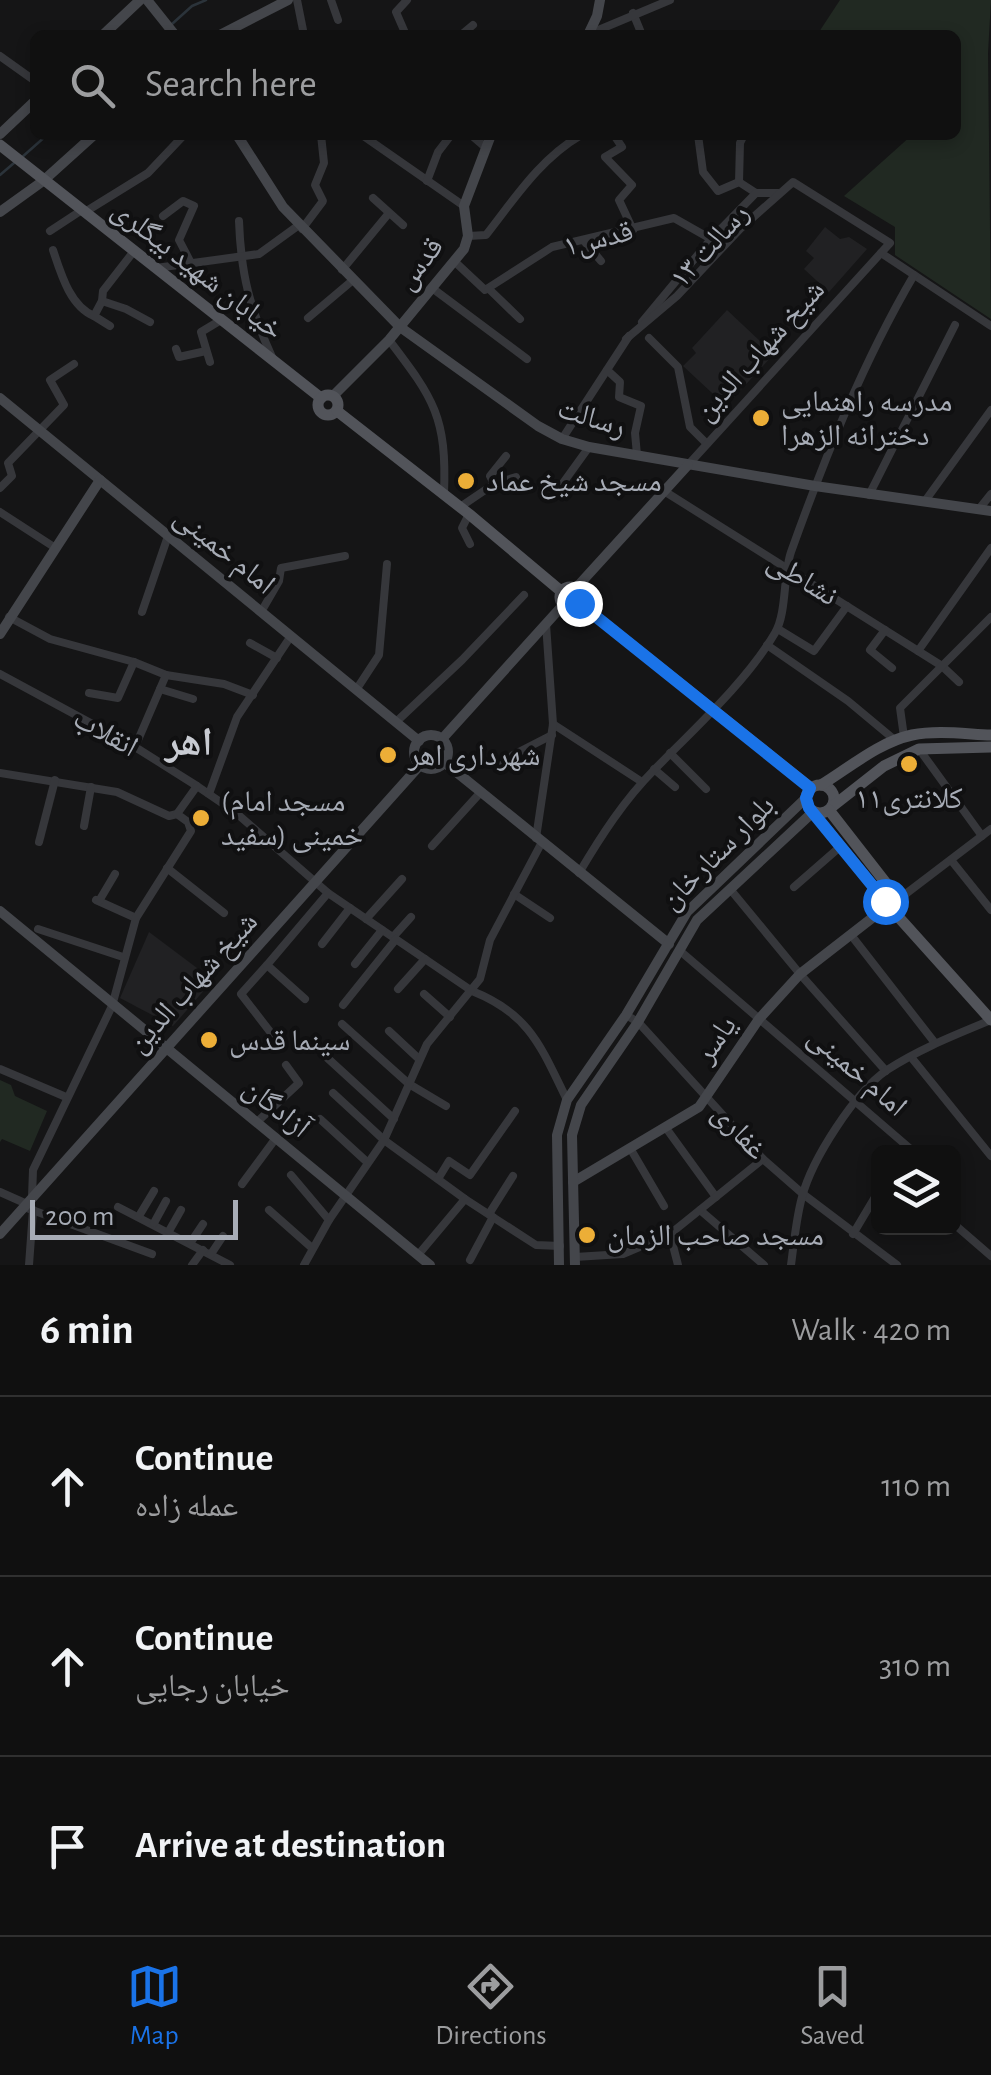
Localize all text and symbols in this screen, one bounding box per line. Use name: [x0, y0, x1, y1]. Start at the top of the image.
search box: [30, 30, 961, 140]
icon: search: [65, 58, 120, 113]
text: Search here: [145, 66, 317, 104]
street label: خیابان شهید بیگلری: [105, 194, 288, 347]
street label: رسالت ۱۳: [665, 198, 755, 293]
street label: قدس۱: [560, 216, 637, 264]
street label: قدس: [390, 232, 451, 297]
street label: شیخ شهاب الدین: [689, 275, 833, 429]
place label: مدرسه راهنمایی دخترانه الزهرا: [781, 387, 952, 451]
street label: رسالت: [554, 393, 629, 443]
marker: مدرسه راهنمایی دخترانه الزهرا: [750, 407, 772, 429]
place label: مسجد شیخ عماد: [486, 467, 662, 500]
marker: مسجد شیخ عماد: [455, 470, 477, 492]
street label: امام خمینی: [167, 501, 280, 602]
street label: نشاطی: [761, 546, 843, 613]
route end: [557, 581, 603, 627]
street label: انقلاب: [68, 703, 143, 763]
district label: اهر: [163, 723, 213, 763]
place label: شهرداری اهر: [407, 741, 540, 773]
marker: شهرداری اهر: [377, 744, 399, 766]
marker: کلانتری۱۱: [898, 753, 920, 775]
place label: کلانتری۱۱: [855, 784, 963, 816]
place label: (مسجد امام خمینی (سفید: [221, 787, 363, 853]
street label: بلوار ستارخان: [655, 790, 782, 917]
marker: (مسجد امام خمینی (سفید: [190, 807, 212, 829]
route start: [863, 879, 909, 925]
street label: شیخ شهاب الدین: [122, 907, 266, 1061]
street label: یاسر: [689, 1011, 743, 1070]
street label: امام خمینی: [800, 1021, 912, 1125]
place label: سینما قدس: [229, 1026, 350, 1058]
marker: سینما قدس: [198, 1029, 220, 1051]
street label: آزادگان: [236, 1072, 317, 1146]
street label: غفاری: [705, 1098, 772, 1167]
map controls: [871, 1145, 961, 1235]
button: layers: [871, 1145, 961, 1235]
scale bar: [30, 1195, 238, 1240]
text: 200 m: [45, 1203, 114, 1231]
place label: مسجد صاحب الزمان: [607, 1221, 824, 1253]
marker: مسجد صاحب الزمان: [576, 1224, 598, 1246]
text: 6 min: [40, 1309, 134, 1351]
text: Walk · 420 m: [791, 1314, 951, 1346]
text: Continue: [135, 1440, 273, 1478]
icon: ahead: [40, 1459, 95, 1514]
text: 110 m: [881, 1470, 951, 1502]
text: عمله زاده: [135, 1490, 238, 1522]
text: Continue: [135, 1620, 273, 1658]
icon: ahead: [40, 1639, 95, 1694]
text: 310 m: [879, 1650, 951, 1682]
text: خیابان رجایی: [135, 1670, 290, 1702]
icon: arrive: [40, 1819, 95, 1874]
text: Arrive at destination: [135, 1827, 446, 1865]
tab: Map: [127, 1959, 182, 2053]
tab: Directions: [435, 1959, 547, 2053]
tab: Saved: [800, 1959, 864, 2053]

